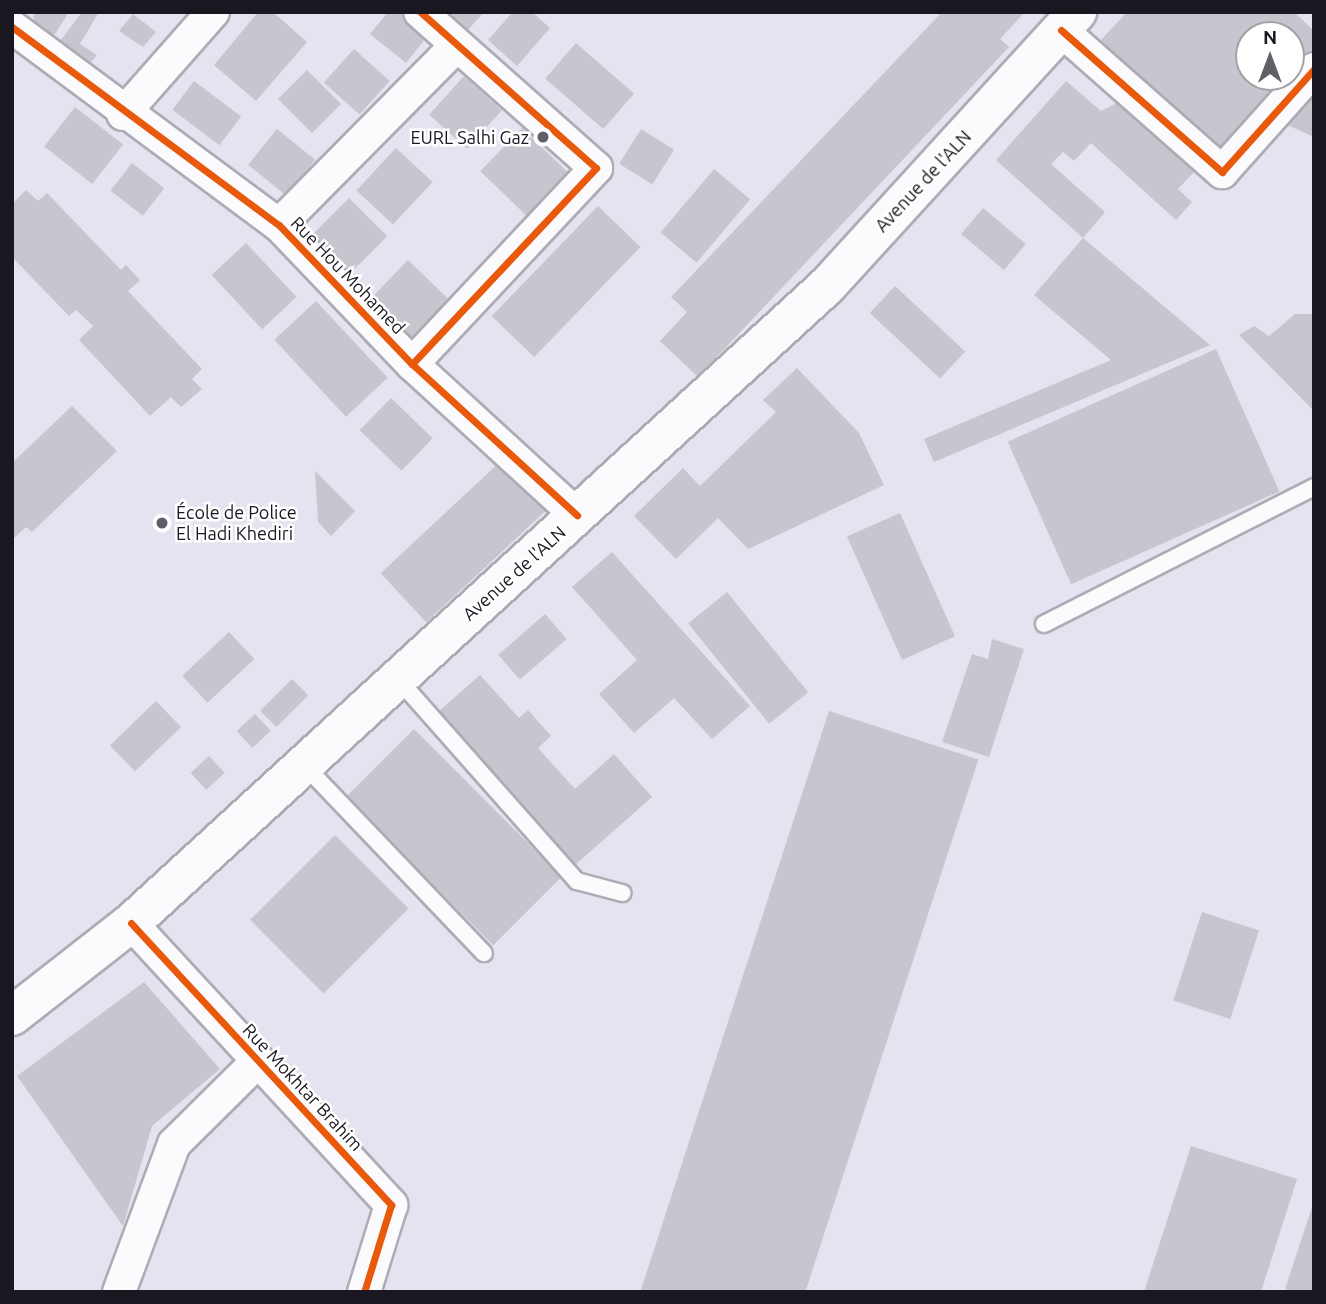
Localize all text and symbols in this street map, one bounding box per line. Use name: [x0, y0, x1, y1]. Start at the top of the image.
north arrow: [1235, 21, 1305, 91]
text: N: [1263, 26, 1277, 48]
place label: EURL Salhi Gaz: [411, 126, 529, 148]
street label: Avenue de l'ALN: [870, 126, 976, 236]
marker: EURL Salhi Gaz: [535, 129, 551, 145]
street label: Rue Hou Mohamed: [286, 212, 410, 338]
place label: École de Police El Hadi Khediri: [176, 502, 297, 544]
marker: École de Police El Hadi Khediri: [154, 515, 170, 531]
street label: Avenue de l'ALN: [458, 521, 570, 625]
street label: Rue Mokhtar Brahim: [238, 1019, 368, 1155]

